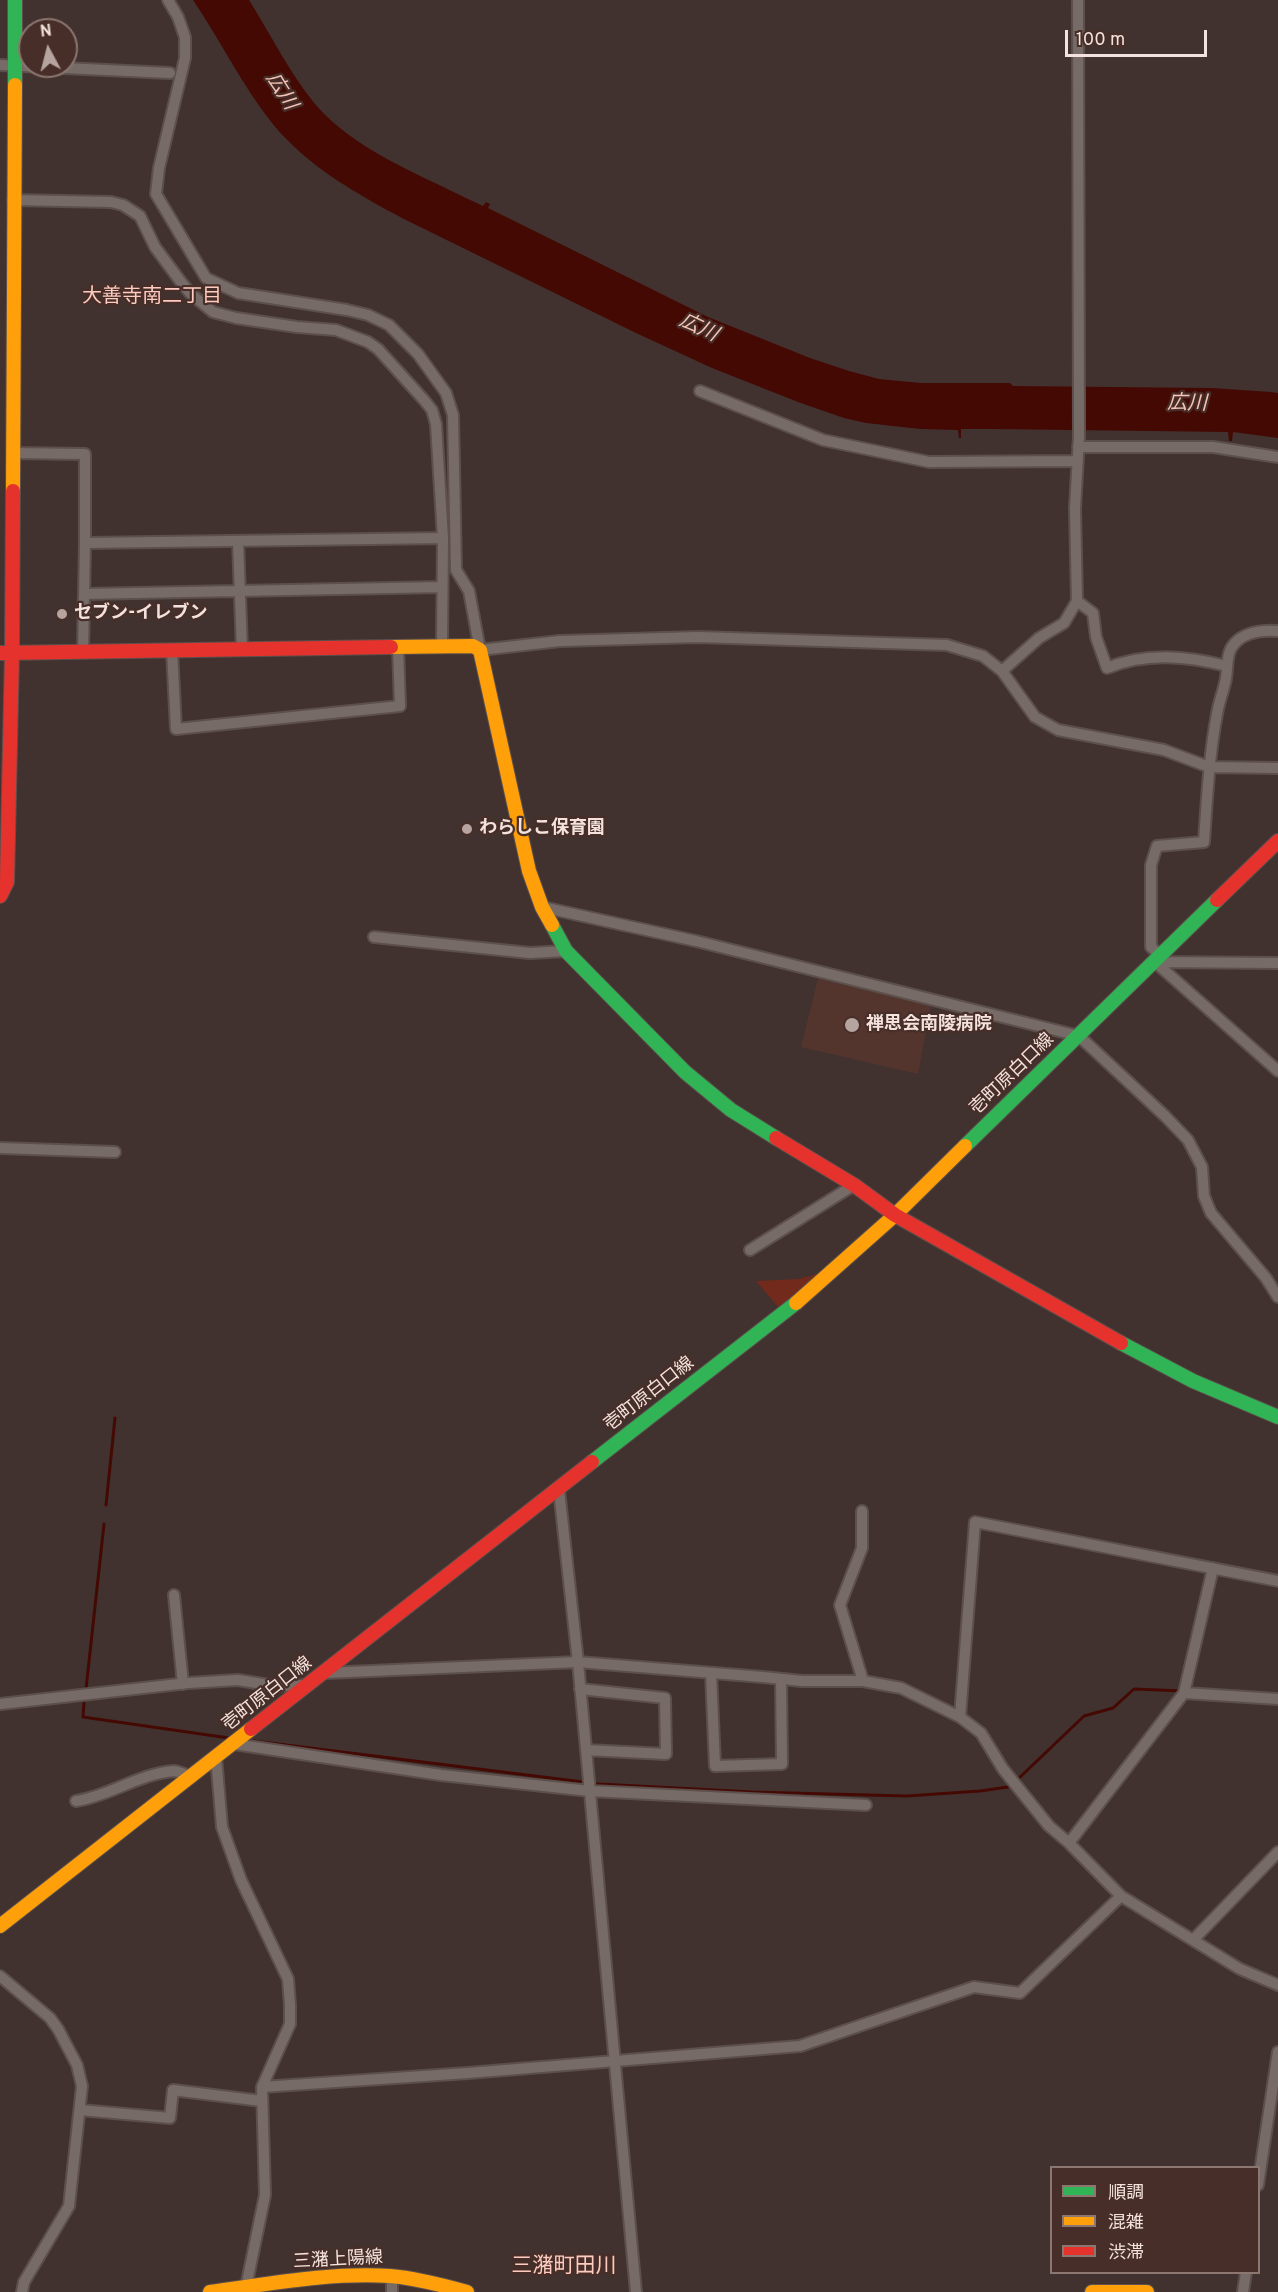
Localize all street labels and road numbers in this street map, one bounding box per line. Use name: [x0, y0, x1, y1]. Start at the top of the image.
street label: 壱町原白口線: [967, 1030, 1059, 1120]
street label: 壱町原白口線: [601, 1353, 699, 1437]
street label: 壱町原白口線: [219, 1653, 317, 1737]
street label: 三潴上陽線: [292, 2248, 384, 2274]

